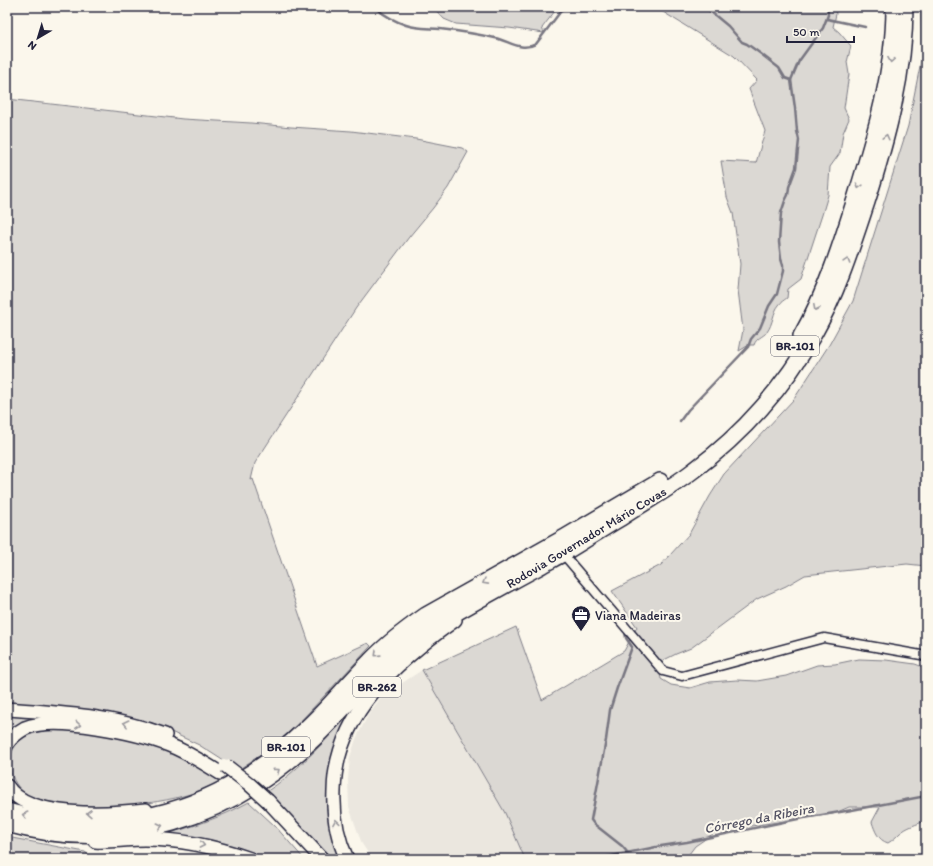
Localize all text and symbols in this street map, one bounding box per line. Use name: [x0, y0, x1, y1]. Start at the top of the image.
north arrow: [18, 18, 58, 58]
scale bar: [787, 18, 854, 44]
text: 50 m: [793, 25, 819, 39]
text: N: [25, 38, 39, 53]
one-way arrow: [887, 57, 896, 63]
one-way arrow: [881, 134, 890, 141]
one-way arrow: [856, 182, 864, 189]
one-way arrow: [842, 258, 851, 265]
one-way arrow: [813, 304, 820, 311]
road number: BR-101: [771, 336, 819, 356]
street label: Rodovia Governador Mário Covas: [504, 484, 669, 591]
one-way arrow: [482, 578, 489, 585]
office icon: Viana Madeiras: [570, 604, 592, 632]
place label: Viana Madeiras: [595, 608, 681, 623]
one-way arrow: [374, 649, 382, 657]
road number: BR-262: [353, 677, 401, 697]
one-way arrow: [123, 719, 130, 728]
one-way arrow: [75, 720, 81, 729]
road number: BR-101: [262, 737, 310, 757]
one-way arrow: [272, 769, 279, 776]
water label: Córrego da Ribeira: [703, 799, 816, 837]
one-way arrow: [86, 808, 92, 817]
one-way arrow: [22, 812, 28, 820]
one-way arrow: [332, 819, 341, 825]
one-way arrow: [157, 823, 163, 831]
one-way arrow: [198, 841, 205, 849]

